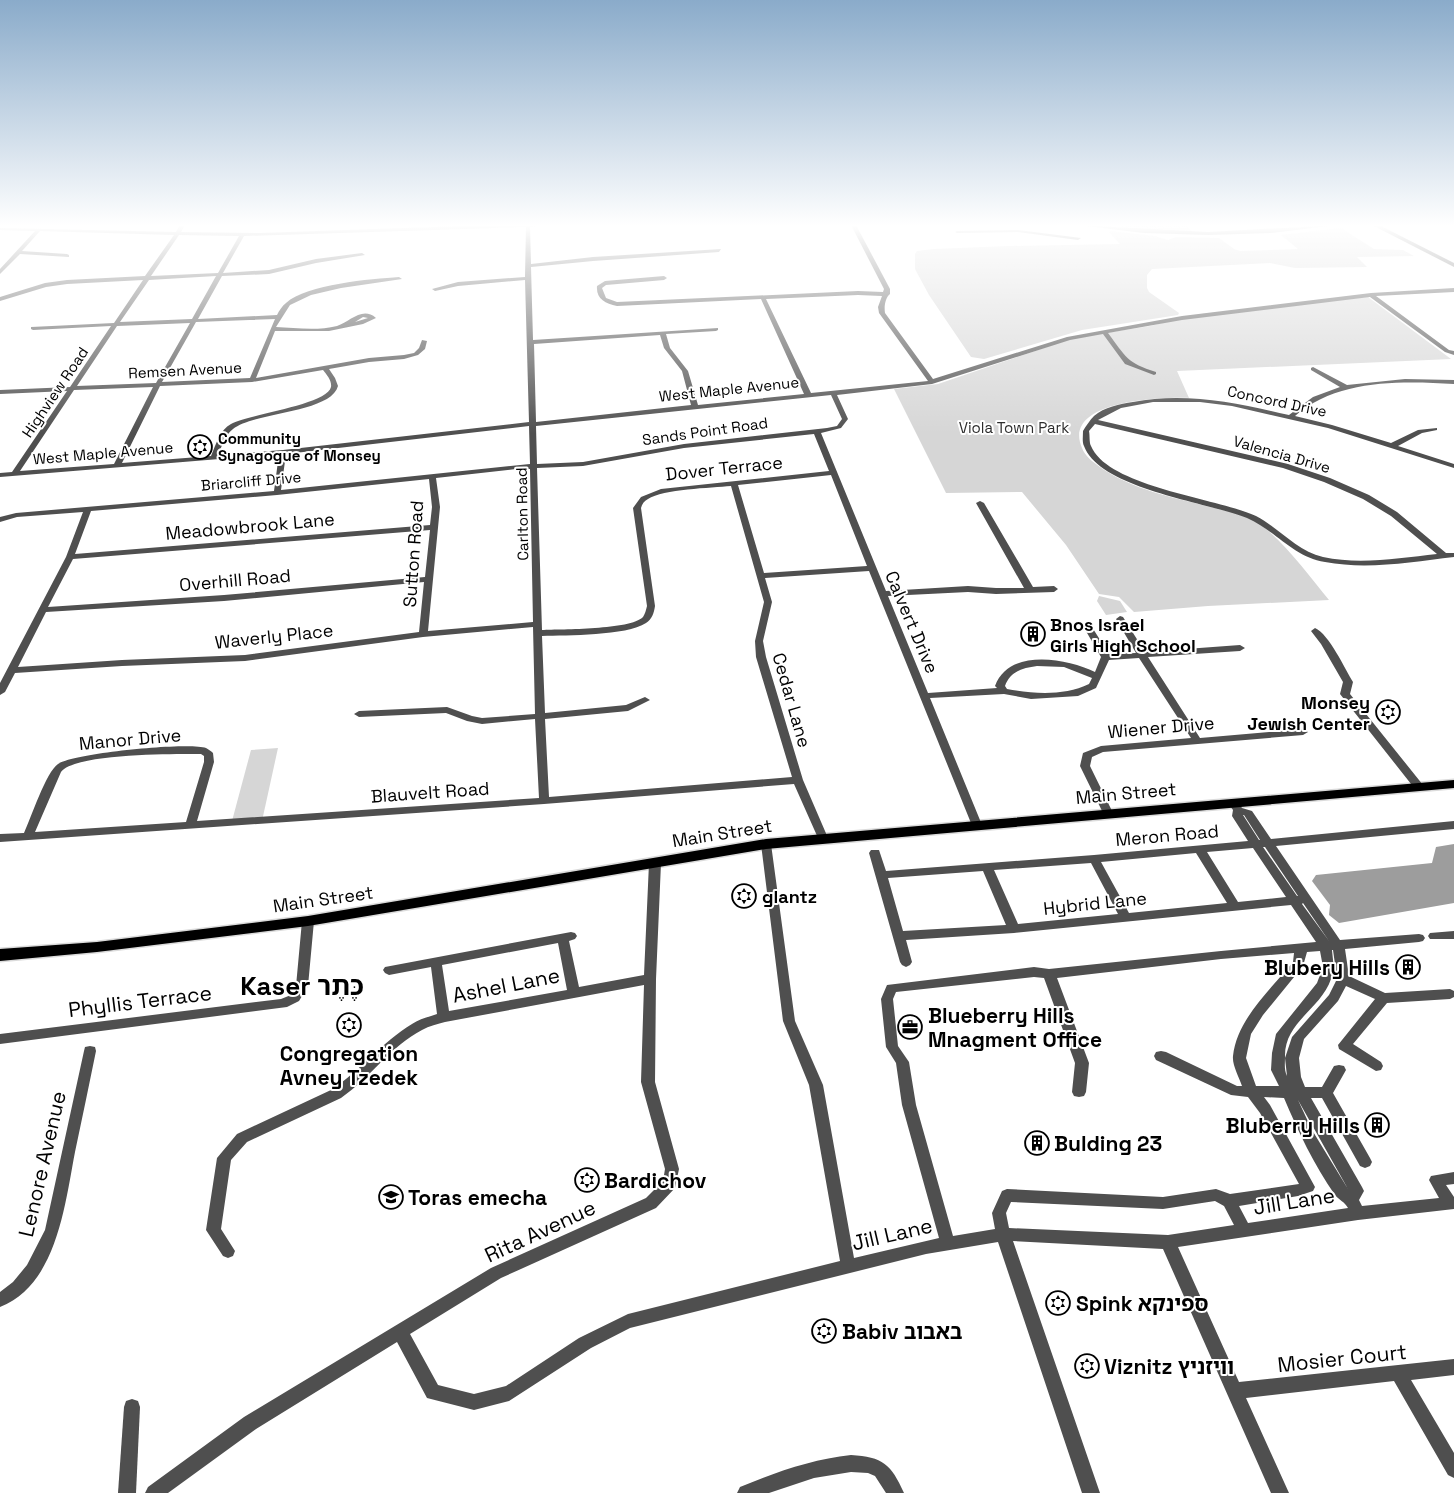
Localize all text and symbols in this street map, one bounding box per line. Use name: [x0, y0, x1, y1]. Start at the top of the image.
street label: Highview Road: [18, 343, 92, 441]
street label: Remsen Avenue: [128, 358, 242, 382]
street label: West Maple Avenue: [658, 372, 800, 406]
street label: Concord Drive: [1226, 381, 1329, 421]
street label: Sands Point Road: [641, 413, 769, 449]
park label: Viola Town Park: [959, 418, 1069, 437]
place label: Community Synagogue of Monsey: [218, 429, 381, 465]
street label: Valencia Drive: [1231, 431, 1333, 477]
synagogue icon: Community Synagogue of Monsey: [187, 434, 213, 460]
street label: West Maple Avenue: [32, 437, 174, 469]
street label: Dover Terrace: [664, 450, 784, 486]
street label: Briarcliff Drive: [200, 467, 302, 495]
street label: Carlton Road: [512, 467, 532, 561]
street label: Sutton Road: [398, 500, 428, 608]
street label: Meadowbrook Lane: [164, 507, 336, 545]
street label: Overhill Road: [178, 564, 292, 596]
street label: Calvert Drive: [880, 567, 944, 677]
place label: Bnos Israel Girls High School: [1050, 613, 1196, 657]
street label: Waverly Place: [214, 618, 334, 654]
building icon: Bnos Israel Girls High School: [1020, 621, 1046, 647]
street label: Cedar Lane: [768, 650, 816, 750]
place label: Monsey Jewish Center: [1247, 691, 1370, 735]
synagogue icon: Monsey Jewish Center: [1375, 699, 1401, 725]
street label: Wiener Drive: [1107, 711, 1215, 743]
street label: Manor Drive: [78, 723, 182, 755]
street label: Blauvelt Road: [370, 776, 490, 808]
street label: Main Street: [1075, 777, 1177, 809]
street label: Main Street: [670, 814, 774, 852]
street label: Meron Road: [1114, 819, 1220, 851]
street label: Main Street: [271, 881, 375, 917]
synagogue icon: glantz: [731, 883, 757, 909]
place label: glantz: [762, 885, 817, 908]
street label: Hybrid Lane: [1042, 886, 1148, 920]
place label: Blubery Hills: [1264, 954, 1390, 981]
building icon: Blubery Hills: [1395, 954, 1421, 980]
street label: Ashel Lane: [450, 961, 562, 1009]
district label: Kaser כֶּתֶר: [240, 969, 364, 1003]
street label: Phyllis Terrace: [67, 979, 213, 1023]
place label: Blueberry Hills Mnagment Office: [928, 1002, 1102, 1053]
synagogue icon: Congregation Avney Tzedek: [336, 1012, 362, 1038]
office icon: Blueberry Hills Mnagment Office: [897, 1014, 923, 1040]
place label: Congregation Avney Tzedek: [280, 1040, 418, 1091]
street label: Lenore Avenue: [12, 1088, 72, 1240]
place label: Bluberry Hills: [1226, 1112, 1360, 1139]
building icon: Bluberry Hills: [1364, 1112, 1390, 1138]
building icon: Bulding 23: [1024, 1130, 1050, 1156]
place label: Bulding 23: [1054, 1130, 1162, 1157]
synagogue icon: Bardichov: [574, 1167, 600, 1193]
place label: Bardichov: [604, 1167, 707, 1194]
street label: Jill Lane: [1251, 1181, 1337, 1221]
school or university icon: Toras emecha: [378, 1184, 404, 1210]
place label: Toras emecha: [408, 1184, 547, 1211]
street label: Rita Avenue: [480, 1194, 600, 1268]
street label: Jill Lane: [849, 1212, 935, 1256]
synagogue icon: Spink ספינקא: [1045, 1290, 1071, 1316]
place label: Spink ספינקא: [1076, 1290, 1209, 1317]
synagogue icon: Babiv באבוב: [811, 1318, 837, 1344]
place label: Babiv באבוב: [842, 1318, 962, 1345]
street label: Mosier Court: [1276, 1338, 1408, 1378]
synagogue icon: Viznitz וויזניץ: [1074, 1353, 1100, 1379]
place label: Viznitz וויזניץ: [1104, 1353, 1234, 1380]

